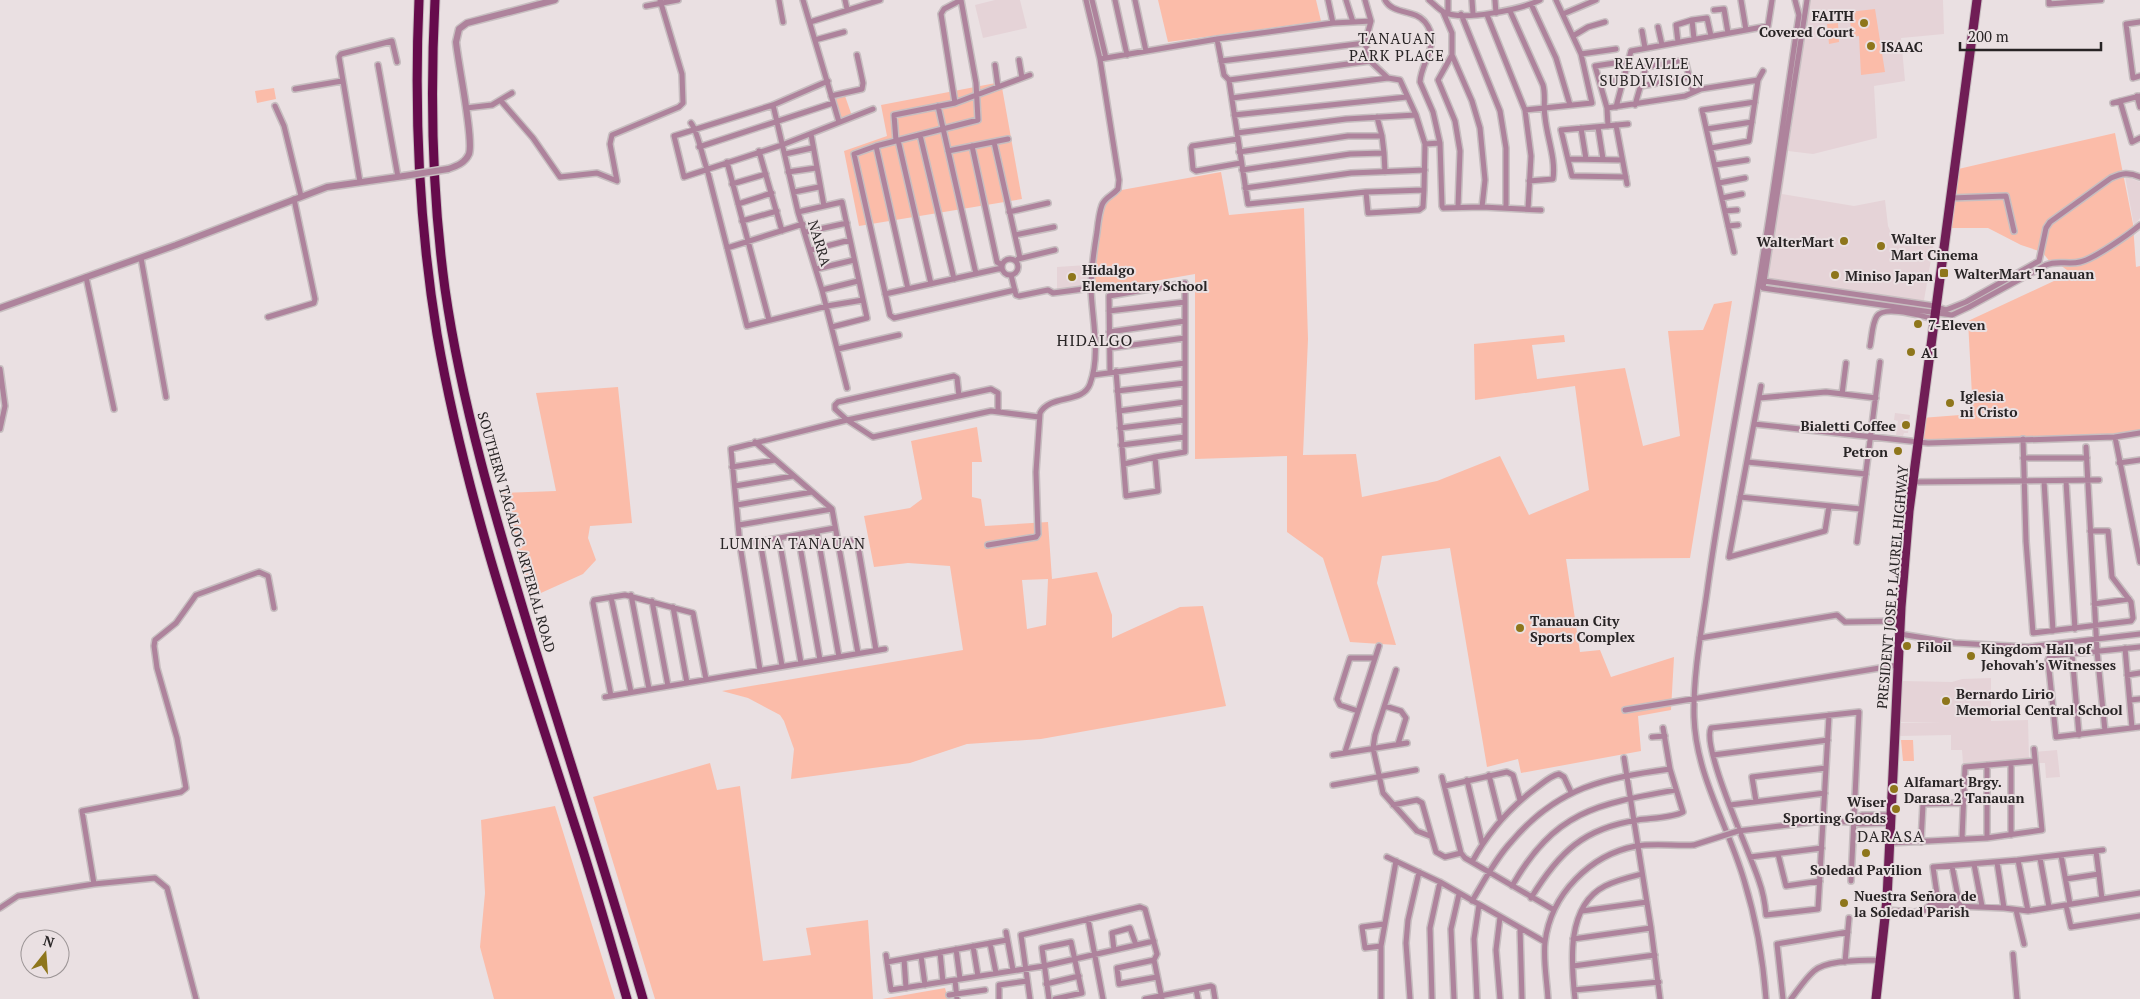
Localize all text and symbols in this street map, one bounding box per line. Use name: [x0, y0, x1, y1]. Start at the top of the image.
place label: FAITH Covered Court: [1759, 6, 1854, 41]
marker: FAITH Covered Court: [1858, 17, 1870, 29]
scale bar: [1960, 20, 2101, 52]
text: 200 m: [1968, 26, 2009, 46]
district label: TANAUAN PARK PLACE: [1349, 28, 1445, 65]
place label: ISAAC: [1881, 37, 1923, 56]
marker: ISAAC: [1865, 40, 1877, 52]
district label: REAVILLE SUBDIVISION: [1599, 53, 1705, 90]
street label: NARRA: [804, 218, 836, 269]
place label: Walter Mart Cinema: [1891, 229, 1978, 264]
place label: WalterMart: [1756, 232, 1834, 251]
marker: WalterMart: [1838, 235, 1850, 247]
marker: Walter Mart Cinema: [1875, 240, 1887, 252]
place label: Hidalgo Elementary School: [1082, 260, 1208, 295]
place label: WalterMart Tanauan: [1954, 264, 2094, 283]
place label: Miniso Japan: [1845, 266, 1933, 285]
marker: WalterMart Tanauan: [1938, 267, 1950, 279]
marker: Miniso Japan: [1829, 269, 1841, 281]
marker: Hidalgo Elementary School: [1066, 271, 1078, 283]
place label: 7-Eleven: [1928, 315, 1986, 334]
marker: 7-Eleven: [1912, 318, 1924, 330]
district label: HIDALGO: [1057, 329, 1133, 351]
place label: A1: [1921, 343, 1939, 362]
marker: A1: [1905, 346, 1917, 358]
place label: Iglesia ni Cristo: [1960, 386, 2017, 421]
marker: Iglesia ni Cristo: [1944, 397, 1956, 409]
street label: SOUTHERN TAGALOG ARTERIAL ROAD: [473, 409, 561, 655]
place label: Bialetti Coffee: [1800, 416, 1896, 435]
marker: Bialetti Coffee: [1900, 419, 1912, 431]
place label: Petron: [1843, 442, 1888, 461]
marker: Petron: [1892, 445, 1904, 457]
street label: PRESIDENT JOSE P. LAUREL HIGHWAY: [1872, 463, 1912, 710]
district label: LUMINA TANAUAN: [720, 533, 866, 553]
place label: Tanauan City Sports Complex: [1530, 611, 1635, 646]
marker: Tanauan City Sports Complex: [1514, 622, 1526, 634]
place label: Filoil: [1917, 637, 1952, 656]
place label: Kingdom Hall of Jehovah's Witnesses: [1981, 639, 2116, 674]
marker: Filoil: [1901, 640, 1913, 652]
marker: Kingdom Hall of Jehovah's Witnesses: [1965, 650, 1977, 662]
place label: Bernardo Lirio Memorial Central School: [1956, 684, 2123, 719]
marker: Bernardo Lirio Memorial Central School: [1940, 695, 1952, 707]
place label: Alfamart Brgy. Darasa 2 Tanauan: [1904, 772, 2025, 807]
marker: Alfamart Brgy. Darasa 2 Tanauan: [1888, 783, 1900, 795]
place label: Wiser Sporting Goods: [1783, 792, 1886, 827]
marker: Wiser Sporting Goods: [1890, 803, 1902, 815]
district label: DARASA: [1857, 825, 1925, 847]
marker: Soledad Pavilion: [1860, 847, 1872, 859]
place label: Soledad Pavilion: [1810, 860, 1922, 879]
place label: Nuestra Señora de la Soledad Parish: [1854, 886, 1977, 921]
marker: Nuestra Señora de la Soledad Parish: [1838, 897, 1850, 909]
north arrow: [20, 929, 70, 979]
text: N: [41, 930, 57, 952]

